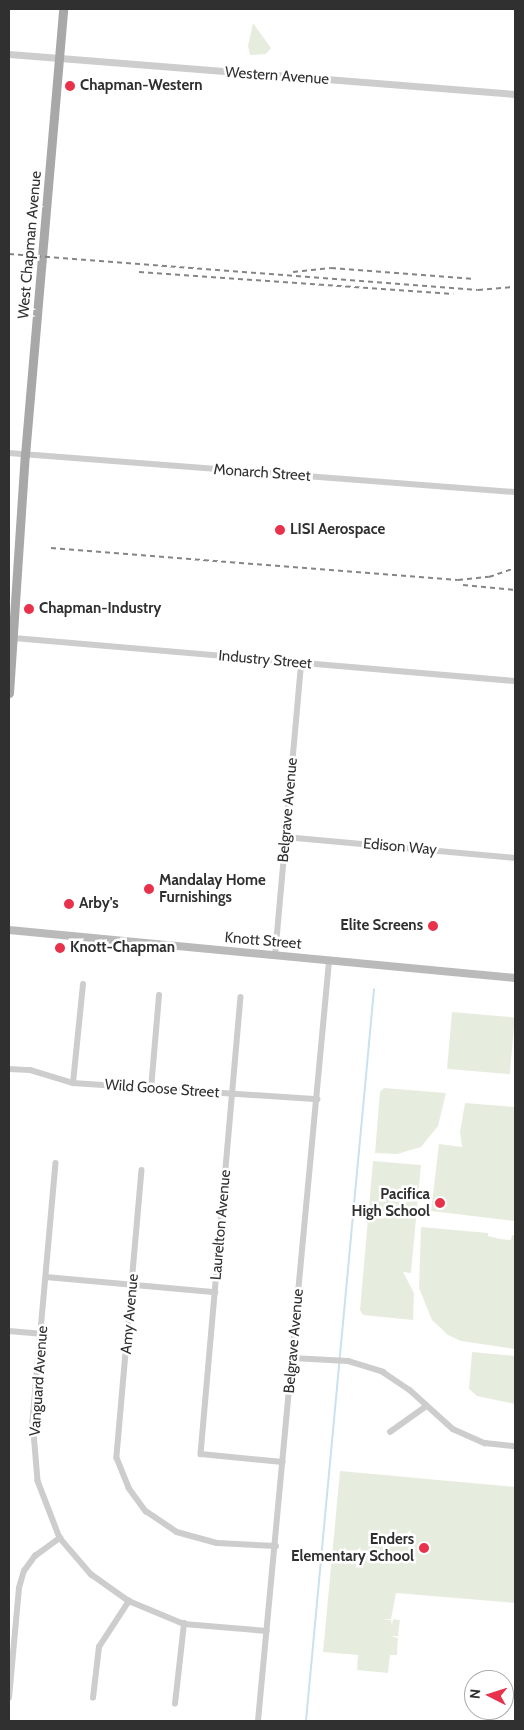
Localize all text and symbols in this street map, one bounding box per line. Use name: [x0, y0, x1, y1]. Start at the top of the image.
street label: Western Avenue: [224, 63, 330, 89]
place label: Chapman-Western: [80, 77, 202, 95]
marker: Chapman-Western: [64, 80, 76, 92]
street label: West Chapman Avenue: [15, 170, 45, 320]
street label: Monarch Street: [213, 461, 311, 485]
place label: LISI Aerospace: [290, 521, 385, 539]
marker: LISI Aerospace: [274, 524, 286, 536]
place label: Chapman-Industry: [39, 600, 161, 618]
marker: Chapman-Industry: [23, 603, 35, 615]
street label: Industry Street: [218, 647, 312, 673]
street label: Belgrave Avenue: [274, 757, 302, 863]
street label: Edison Way: [362, 835, 438, 859]
place label: Mandalay Home Furnishings: [159, 871, 266, 906]
marker: Mandalay Home Furnishings: [143, 883, 155, 895]
place label: Arby's: [79, 895, 119, 913]
marker: Arby's: [63, 898, 75, 910]
place label: Elite Screens: [340, 917, 423, 935]
marker: Elite Screens: [427, 920, 439, 932]
street label: Knott Street: [224, 929, 302, 953]
place label: Knott-Chapman: [70, 939, 175, 957]
marker: Knott-Chapman: [54, 942, 66, 954]
street label: Wild Goose Street: [104, 1076, 220, 1102]
street label: Laurelton Avenue: [207, 1169, 235, 1281]
place label: Pacifica High School: [352, 1185, 430, 1220]
marker: Pacifica High School: [434, 1197, 446, 1209]
street label: Amy Avenue: [118, 1273, 142, 1355]
street label: Belgrave Avenue: [280, 1288, 308, 1394]
street label: Vanguard Avenue: [26, 1325, 52, 1437]
place label: Enders Elementary School: [291, 1530, 414, 1565]
marker: Enders Elementary School: [418, 1542, 430, 1554]
north arrow: [464, 1670, 514, 1720]
text: N: [466, 1688, 484, 1699]

